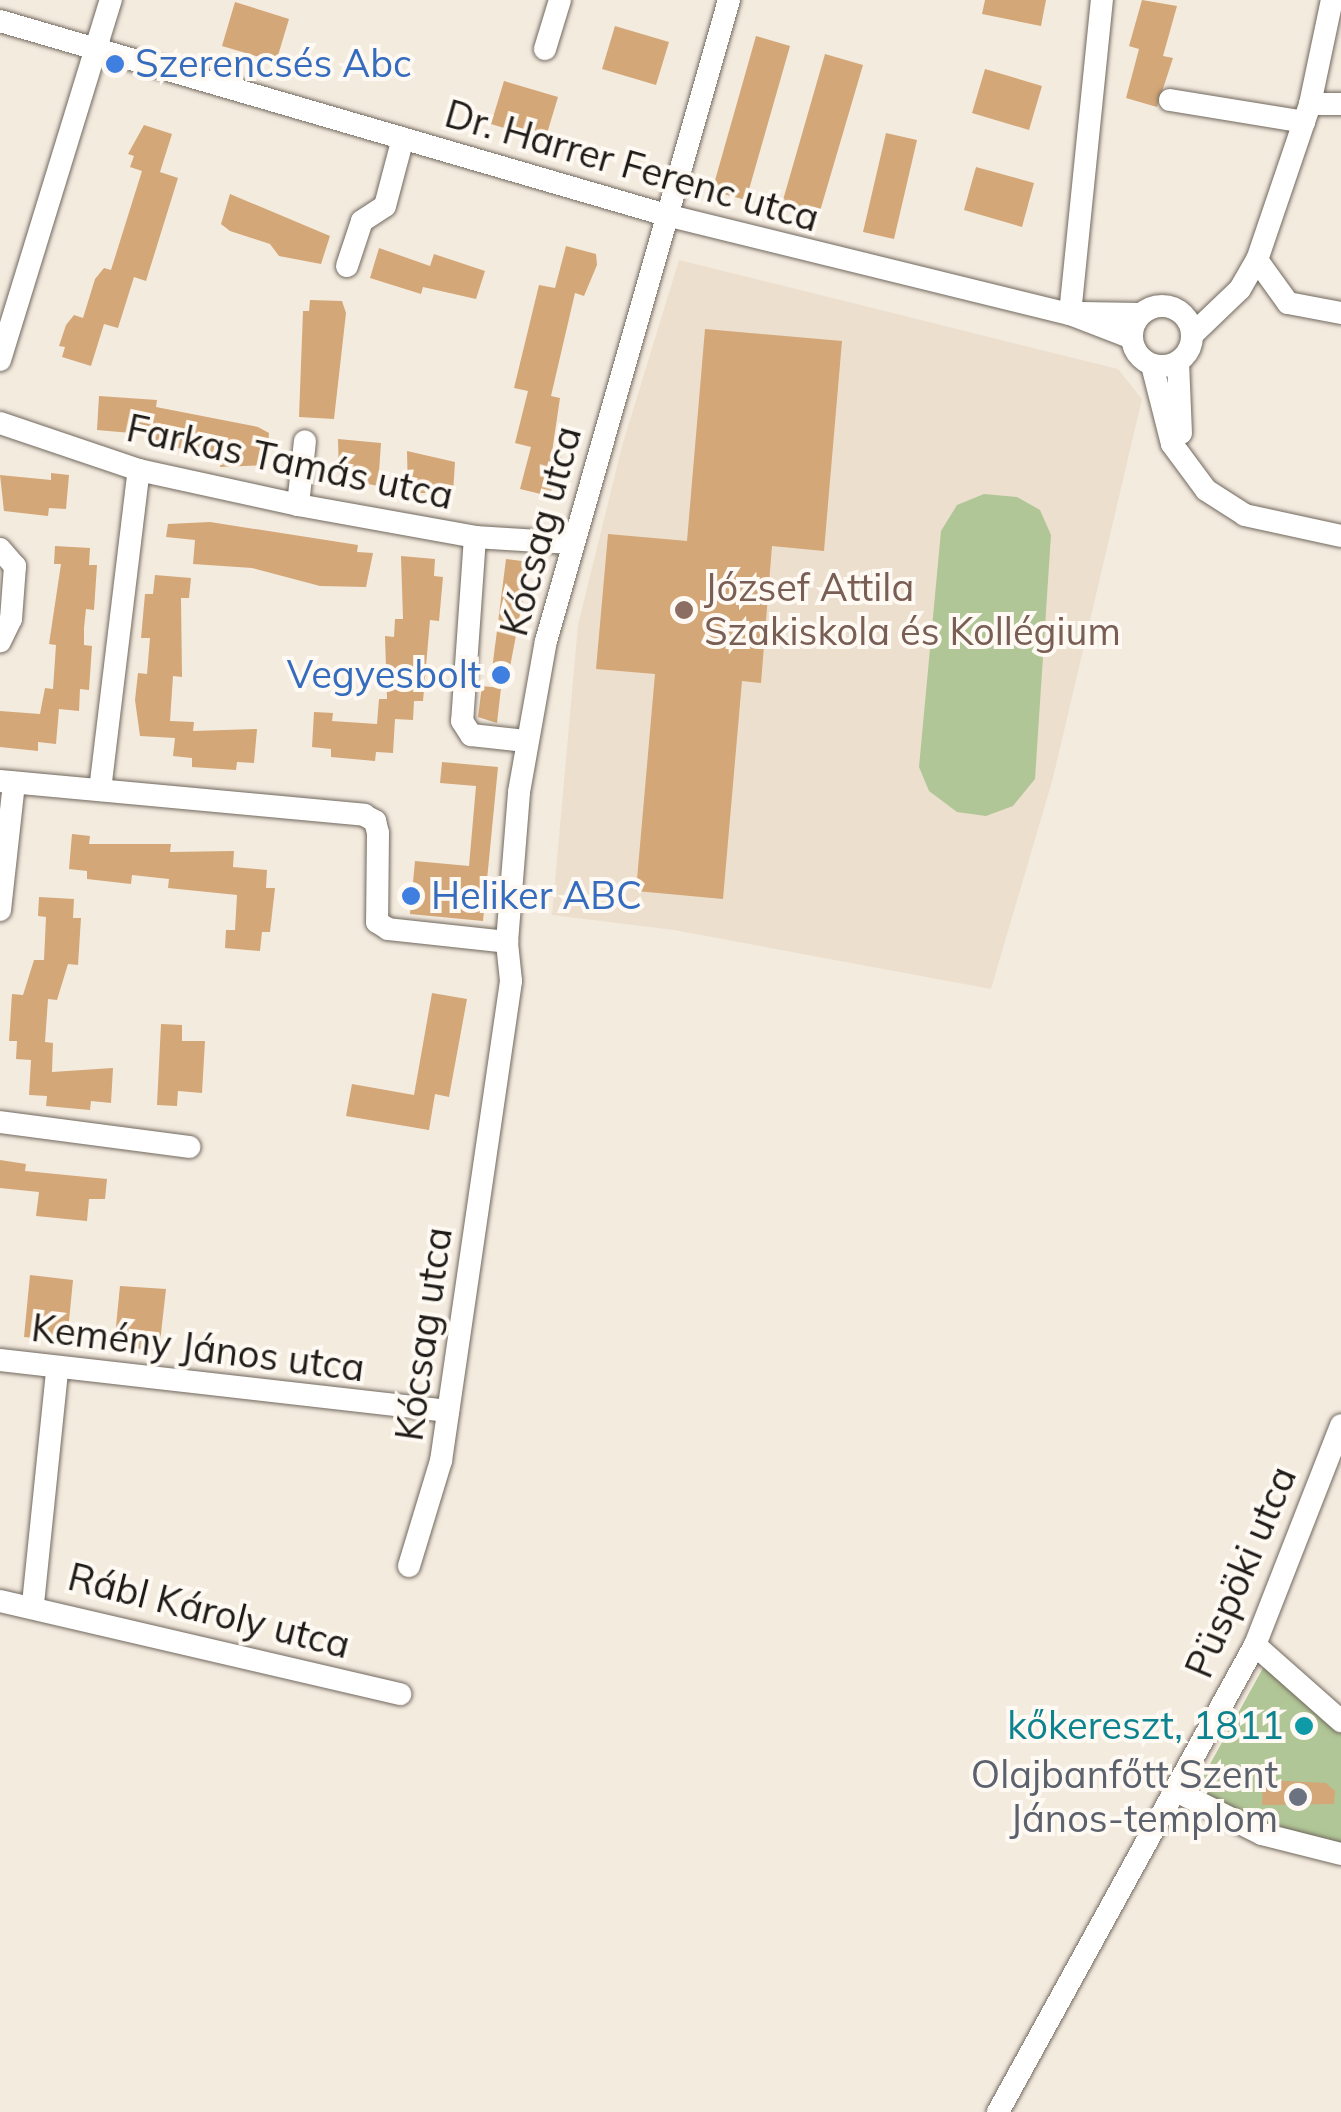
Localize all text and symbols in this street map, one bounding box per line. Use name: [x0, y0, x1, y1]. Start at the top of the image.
place label: Szerencsés Abc: [135, 41, 412, 87]
marker: Szerencsés Abc: [104, 53, 126, 75]
street label: Dr. Harrer Ferenc utca: [440, 91, 824, 241]
street label: Farkas Tamás utca: [123, 405, 457, 519]
street label: Kócsag utca: [491, 421, 591, 641]
place label: József Attila Szakiskola és Kollégium: [704, 565, 1121, 654]
marker: József Attila Szakiskola és Kollégium: [673, 599, 695, 621]
place label: Vegyesbolt: [287, 652, 481, 698]
marker: Vegyesbolt: [490, 664, 512, 686]
place label: Heliker ABC: [431, 873, 642, 919]
marker: Heliker ABC: [400, 885, 422, 907]
street label: Kócsag utca: [386, 1224, 462, 1444]
street label: Kemény János utca: [29, 1305, 367, 1391]
street label: Püspöki utca: [1176, 1460, 1306, 1684]
street label: Rábl Károly utca: [63, 1554, 355, 1668]
place label: kőkereszt, 1811: [1007, 1703, 1284, 1749]
marker: kőkereszt, 1811: [1293, 1715, 1315, 1737]
place label: Olajbanfőtt Szent János-templom: [971, 1752, 1278, 1842]
marker: Olajbanfőtt Szent János-templom: [1287, 1786, 1309, 1808]

